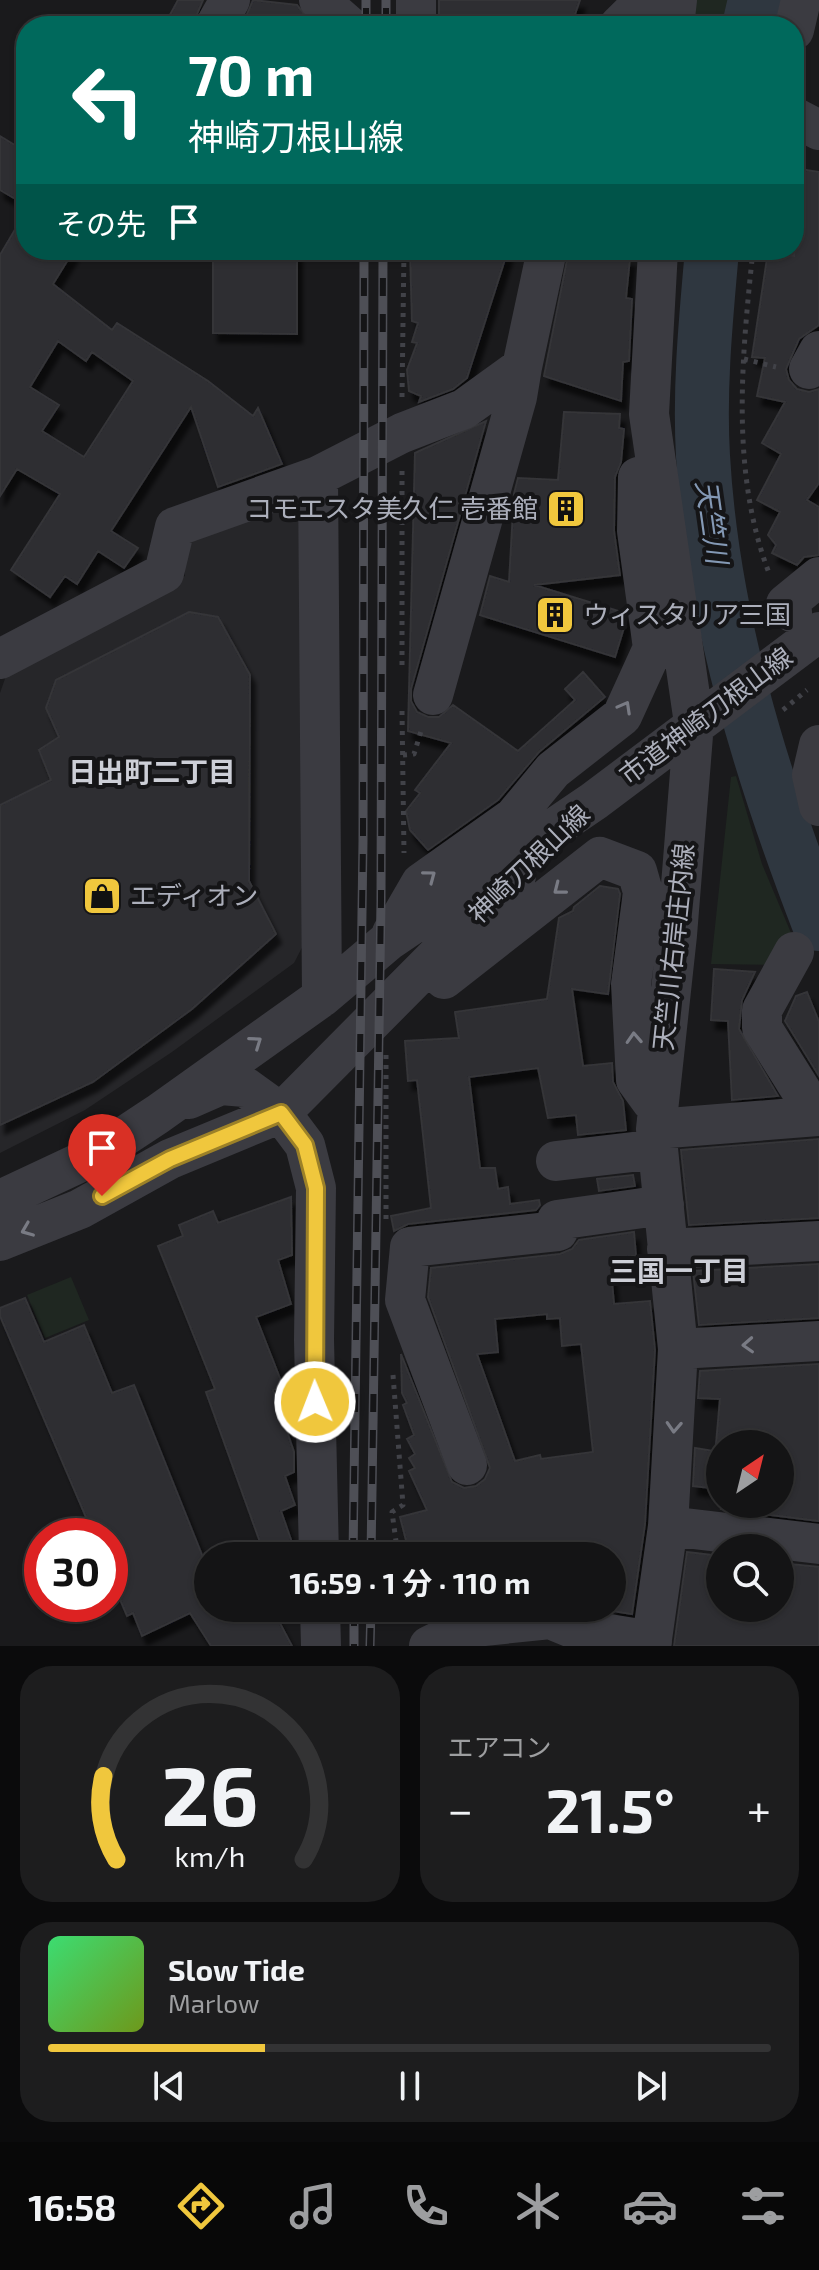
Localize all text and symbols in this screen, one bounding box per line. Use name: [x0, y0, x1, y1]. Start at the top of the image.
text: 70 m: [188, 40, 314, 107]
icon: left: [56, 48, 160, 152]
text: 神崎刀根山線: [188, 114, 404, 157]
icon: arrive: [162, 200, 206, 244]
text: その先: [56, 205, 146, 241]
water label: 天竺川: [690, 478, 736, 569]
building icon: コモエスタ美久仁 壱番館: [545, 488, 587, 530]
place label: コモエスタ美久仁 壱番館: [246, 492, 538, 523]
building icon: ウィスタリア三国: [534, 594, 576, 636]
place label: ウィスタリア三国: [583, 598, 791, 629]
street label: 市道神崎刀根山線: [613, 640, 797, 790]
one-way arrow: [615, 701, 630, 715]
district label: 日出町二丁目: [68, 754, 236, 788]
street label: 神崎刀根山線: [461, 798, 595, 928]
street label: 天竺川右岸庄内線: [646, 842, 699, 1052]
one-way arrow: [421, 872, 436, 886]
shop icon: エディオン: [81, 875, 123, 917]
place label: エディオン: [130, 879, 258, 910]
one-way arrow: [553, 879, 568, 893]
one-way arrow: [626, 1031, 643, 1044]
one-way arrow: [248, 1037, 262, 1052]
pin: [68, 1114, 136, 1196]
icon: arrive: [80, 1126, 124, 1170]
one-way arrow: [21, 1221, 35, 1237]
district label: 三国一丁目: [609, 1253, 749, 1287]
one-way arrow: [741, 1337, 754, 1354]
position arrow: [273, 1360, 357, 1444]
one-way arrow: [665, 1421, 682, 1434]
north arrow: [706, 1430, 794, 1518]
map controls: [706, 1430, 794, 1622]
speed limit sign: 30: [24, 1518, 128, 1622]
button: search: [706, 1534, 794, 1622]
text: 16:59 · 1 分 · 110 m: [290, 1564, 530, 1600]
text: エアコン: [448, 1731, 552, 1762]
text: 26: [161, 1743, 258, 1843]
text: 21.5°: [545, 1773, 675, 1845]
text: −: [448, 1782, 473, 1835]
text: +: [747, 1782, 771, 1835]
text: km/h: [174, 1838, 245, 1873]
text: Slow Tide: [168, 1951, 305, 1987]
text: Marlow: [168, 1987, 259, 2018]
icon: previous: [147, 2064, 191, 2108]
icon: pause: [388, 2064, 432, 2108]
icon: next: [629, 2064, 673, 2108]
icon: directions: [173, 2178, 229, 2234]
icon: music: [285, 2178, 341, 2234]
icon: phone: [398, 2178, 454, 2234]
icon: climate: [510, 2178, 566, 2234]
icon: car: [622, 2178, 678, 2234]
icon: filters: [735, 2178, 791, 2234]
text: 16:58: [28, 2185, 117, 2228]

